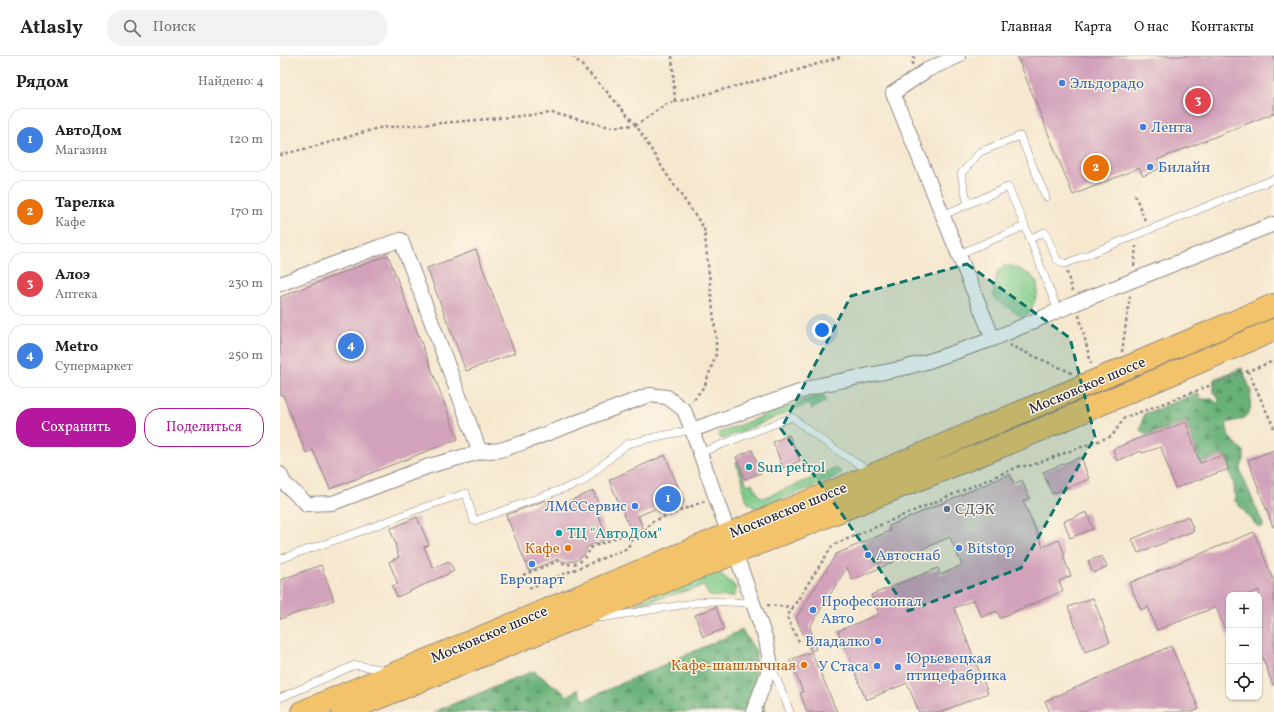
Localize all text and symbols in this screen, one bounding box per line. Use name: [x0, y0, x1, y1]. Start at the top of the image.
search box: [107, 10, 387, 46]
text: Atlasly: [20, 15, 83, 41]
icon: search: [121, 17, 143, 39]
text: Поиск: [153, 17, 196, 38]
text: Главная: [1001, 18, 1052, 37]
text: Карта: [1074, 18, 1112, 37]
text: О нас: [1134, 18, 1169, 37]
text: Контакты: [1191, 18, 1254, 37]
text: Рядом: [16, 71, 69, 94]
text: Найдено: 4: [198, 73, 264, 91]
place label: Эльдорадо: [1070, 74, 1144, 95]
marker: Эльдорадо: [1057, 78, 1067, 88]
pin: 3: [1185, 86, 1211, 116]
place label: Лента: [1151, 118, 1192, 139]
text: АвтоДом: [55, 121, 122, 142]
marker: Лента: [1138, 122, 1148, 132]
text: 1: [27, 131, 33, 149]
text: 120 m: [229, 131, 263, 149]
text: Магазин: [55, 142, 107, 160]
pin: 2: [1083, 153, 1109, 183]
place label: Билайн: [1158, 158, 1210, 179]
marker: Билайн: [1145, 162, 1155, 172]
text: Тарелка: [55, 193, 115, 214]
text: 2: [27, 203, 33, 221]
text: 170 m: [230, 203, 263, 221]
text: Кафе: [55, 214, 86, 232]
text: Алоэ: [55, 265, 90, 286]
text: 3: [27, 275, 33, 293]
text: 230 m: [228, 275, 263, 293]
text: Аптека: [55, 286, 98, 304]
your location: [812, 320, 832, 340]
pin: 4: [338, 331, 364, 361]
text: Metro: [55, 337, 98, 358]
text: 4: [26, 347, 34, 365]
text: 250 m: [228, 347, 263, 365]
street label: Московское шоссе: [1026, 352, 1149, 421]
text: Супермаркет: [55, 358, 133, 376]
button: Сохранить: [16, 408, 136, 447]
button: Поделиться: [144, 408, 264, 447]
place label: Sun petrol: [757, 458, 825, 479]
marker: Sun petrol: [744, 462, 754, 472]
street label: Московское шоссе: [727, 478, 851, 545]
pin: 1: [655, 484, 681, 514]
place label: ЛМССервис: [544, 497, 627, 518]
place label: СДЭК: [955, 500, 995, 521]
marker: ЛМССервис: [630, 501, 640, 511]
marker: СДЭК: [942, 504, 952, 514]
place label: ТЦ "АвтоДом": [567, 524, 662, 545]
marker: ТЦ "АвтоДом": [554, 528, 564, 538]
place label: Кафе: [525, 539, 560, 560]
place label: Bitstop: [967, 539, 1014, 560]
marker: Кафе: [563, 543, 573, 553]
marker: Bitstop: [954, 543, 964, 553]
place label: Автоснаб: [876, 546, 940, 567]
marker: Автоснаб: [863, 550, 873, 560]
marker: Европарт: [527, 559, 537, 569]
place label: Европарт: [500, 570, 565, 591]
place label: Профессионал Авто: [821, 592, 922, 630]
map controls: [1226, 592, 1262, 700]
button: +: [1226, 592, 1262, 628]
street label: Московское шоссе: [428, 601, 551, 670]
marker: Профессионал Авто: [808, 605, 818, 615]
button: −: [1226, 628, 1262, 664]
place label: Владалко: [805, 632, 870, 653]
marker: Владалко: [873, 636, 883, 646]
place label: Юрьевецкая птицефабрика: [906, 649, 1007, 687]
place label: Кафе-шашлычная: [671, 656, 796, 677]
place label: У Стаса: [818, 657, 869, 678]
marker: Кафе-шашлычная: [799, 660, 809, 670]
marker: У Стаса: [872, 661, 882, 671]
marker: Юрьевецкая птицефабрика: [893, 662, 903, 672]
button: locate: [1226, 664, 1262, 700]

